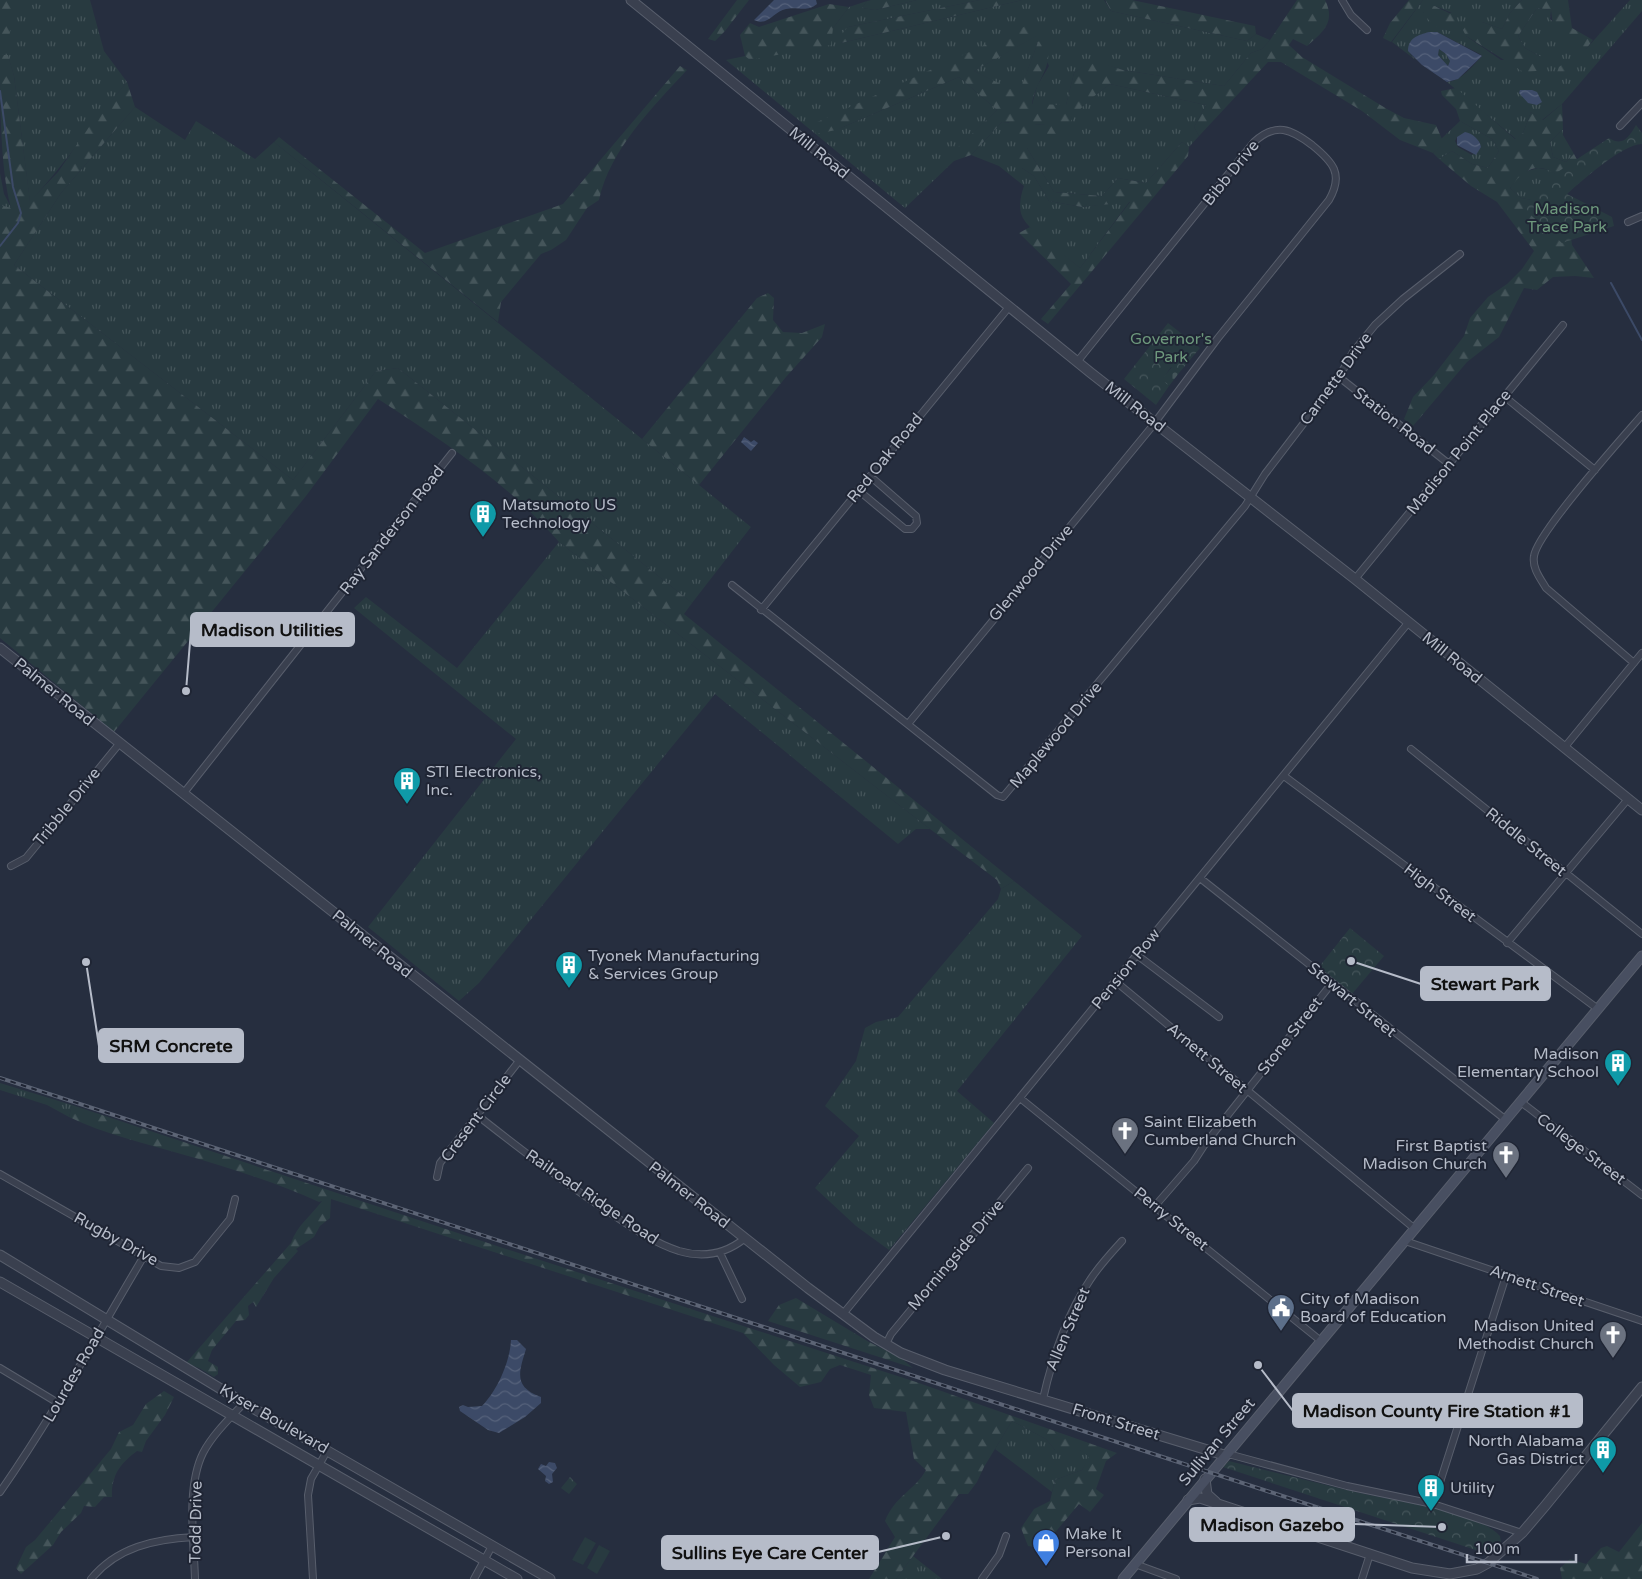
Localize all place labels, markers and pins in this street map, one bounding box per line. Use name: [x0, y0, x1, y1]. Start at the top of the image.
place label: Matsumoto US Technology: [502, 495, 616, 533]
building icon: Matsumoto US Technology: [468, 499, 498, 538]
callout: Madison Utilities: [191, 613, 354, 646]
place label: STI Electronics, Inc.: [426, 762, 541, 800]
building icon: STI Electronics, Inc.: [392, 766, 422, 805]
place label: Tyonek Manufacturing & Services Group: [588, 946, 760, 984]
building icon: Tyonek Manufacturing & Services Group: [554, 950, 584, 989]
callout: Stewart Park: [1421, 967, 1550, 1000]
callout: SRM Concrete: [99, 1029, 243, 1062]
place label: Madison Elementary School: [1457, 1044, 1599, 1082]
building icon: Madison Elementary School: [1603, 1048, 1633, 1087]
place label: Saint Elizabeth Cumberland Church: [1144, 1112, 1296, 1150]
church icon: Saint Elizabeth Cumberland Church: [1110, 1116, 1140, 1155]
place label: First Baptist Madison Church: [1362, 1136, 1487, 1174]
church icon: First Baptist Madison Church: [1491, 1140, 1521, 1179]
place label: City of Madison Board of Education: [1300, 1289, 1447, 1327]
public building icon: City of Madison Board of Education: [1266, 1293, 1296, 1332]
place label: Madison United Methodist Church: [1457, 1316, 1594, 1354]
church icon: Madison United Methodist Church: [1598, 1320, 1628, 1359]
callout: Madison County Fire Station #1: [1293, 1394, 1582, 1427]
place label: North Alabama Gas District: [1468, 1431, 1584, 1469]
building icon: North Alabama Gas District: [1588, 1435, 1618, 1474]
building icon: Utility: [1416, 1473, 1446, 1512]
place label: Utility: [1450, 1478, 1495, 1498]
callout: Madison Gazebo: [1190, 1508, 1354, 1541]
place label: Make It Personal: [1065, 1524, 1131, 1562]
shop icon: Make It Personal: [1031, 1528, 1061, 1567]
callout: Sullins Eye Care Center: [662, 1536, 878, 1569]

